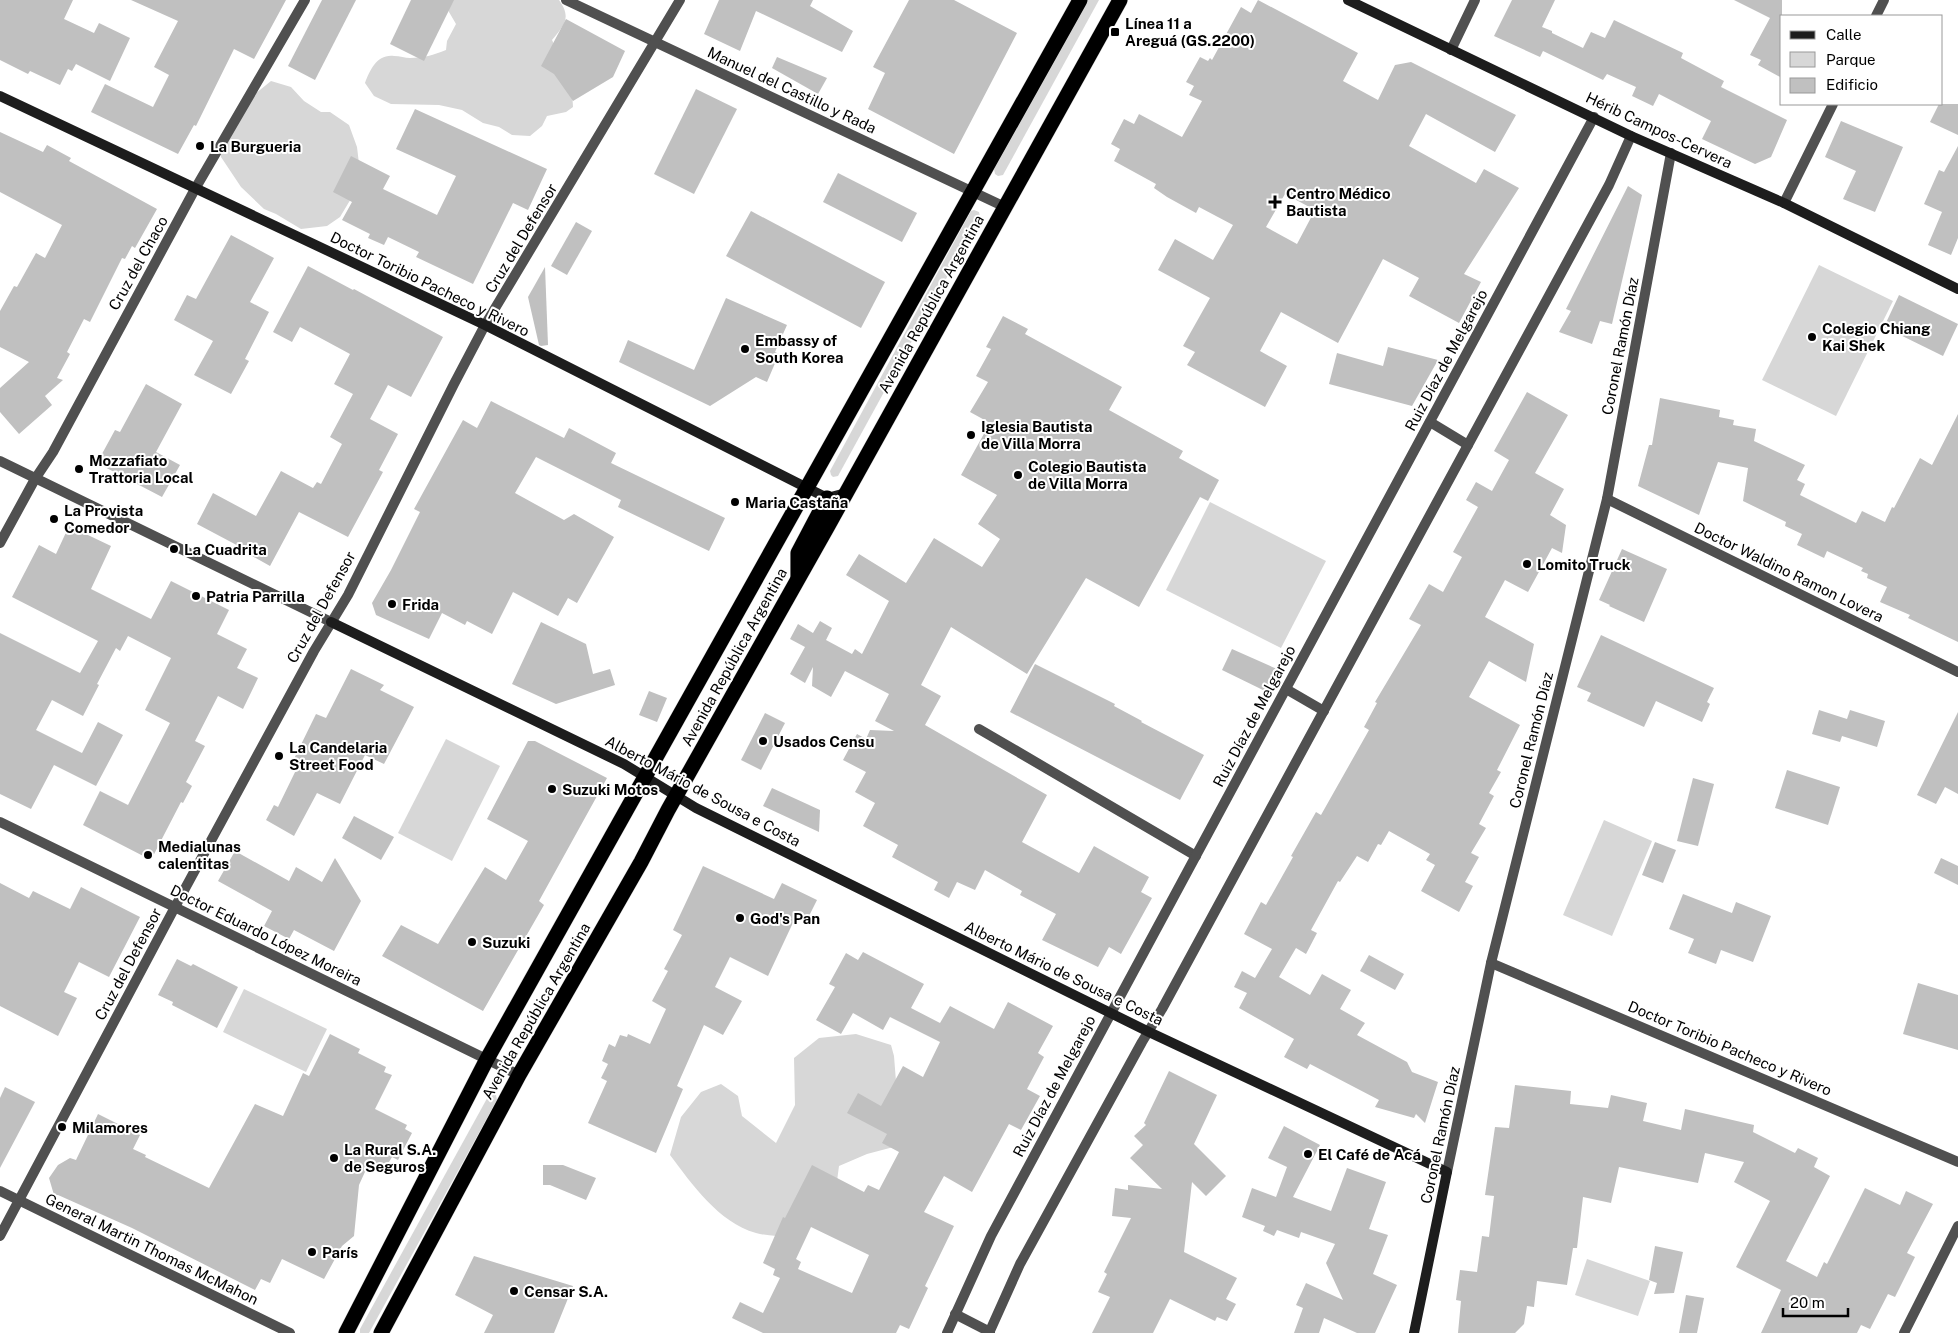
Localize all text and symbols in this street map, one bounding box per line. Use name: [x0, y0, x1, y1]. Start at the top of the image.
place label: Línea 11 a Areguá (GS.2200): [1125, 15, 1255, 49]
legend: [1780, 15, 1943, 105]
marker: Línea 11 a Areguá (GS.2200): [1109, 26, 1121, 38]
text: Calle: [1826, 26, 1862, 43]
street label: Manuel del Castillo y Rada: [705, 43, 879, 137]
text: Parque: [1826, 51, 1876, 68]
text: Edificio: [1826, 76, 1878, 93]
street label: Hérib Campos-Cervera: [1583, 89, 1735, 171]
place label: La Burgueria: [210, 138, 301, 155]
marker: La Burgueria: [194, 140, 206, 152]
street label: Cruz del Defensor: [482, 180, 560, 296]
place label: Centro Médico Bautista: [1286, 185, 1391, 219]
marker: Centro Médico Bautista: [1268, 195, 1282, 209]
street label: Avenida República Argentina: [875, 212, 987, 396]
street label: Cruz del Chaco: [105, 213, 171, 313]
street label: Doctor Toribio Pacheco y Rivero: [328, 228, 532, 340]
street label: Coronel Ramón Díaz: [1598, 276, 1642, 416]
street label: Ruiz Díaz de Melgarejo: [1401, 286, 1491, 434]
place label: Colegio Chiang Kai Shek: [1822, 320, 1931, 354]
marker: Colegio Chiang Kai Shek: [1806, 331, 1818, 343]
place label: Embassy of South Korea: [755, 332, 844, 366]
marker: Embassy of South Korea: [739, 343, 751, 355]
place label: Iglesia Bautista de Villa Morra: [981, 418, 1092, 452]
marker: Iglesia Bautista de Villa Morra: [965, 429, 977, 441]
place label: Mozzafiato Trattoria Local: [89, 452, 193, 486]
place label: Colegio Bautista de Villa Morra: [1028, 458, 1146, 492]
marker: Mozzafiato Trattoria Local: [73, 463, 85, 475]
marker: Colegio Bautista de Villa Morra: [1012, 469, 1024, 481]
place label: Maria Castaña: [745, 494, 848, 511]
marker: Maria Castaña: [729, 496, 741, 508]
place label: La Provista Comedor: [64, 502, 143, 536]
marker: La Provista Comedor: [48, 513, 60, 525]
street label: Doctor Waldino Ramon Lovera: [1692, 519, 1886, 625]
place label: La Cuadrita: [184, 541, 267, 558]
marker: La Cuadrita: [168, 543, 180, 555]
street label: Cruz del Defensor: [283, 548, 359, 666]
place label: Lomito Truck: [1537, 556, 1631, 573]
marker: Lomito Truck: [1521, 558, 1533, 570]
street label: Avenida República Argentina: [678, 565, 790, 749]
place label: Patria Parrilla: [206, 588, 305, 605]
marker: Patria Parrilla: [190, 590, 202, 602]
place label: Frida: [402, 596, 439, 613]
marker: Frida: [386, 598, 398, 610]
street label: Ruiz Díaz de Melgarejo: [1209, 642, 1299, 790]
street label: Coronel Ramón Díaz: [1506, 670, 1556, 810]
street label: Alberto Mário de Sousa e Costa: [602, 732, 804, 850]
place label: Usados Censu: [773, 733, 874, 750]
marker: Usados Censu: [757, 735, 769, 747]
place label: La Candelaria Street Food: [289, 739, 387, 773]
marker: La Candelaria Street Food: [273, 750, 285, 762]
place label: Suzuki Motos: [562, 781, 658, 798]
marker: Suzuki Motos: [546, 783, 558, 795]
place label: Medialunas calentitas: [158, 838, 241, 872]
marker: Medialunas calentitas: [142, 849, 154, 861]
street label: Doctor Eduardo López Moreira: [168, 881, 364, 989]
street label: Cruz del Defensor: [91, 905, 165, 1023]
place label: God's Pan: [750, 910, 820, 927]
marker: God's Pan: [734, 912, 746, 924]
street label: Alberto Mário de Sousa e Costa: [962, 917, 1166, 1029]
street label: Avenida República Argentina: [478, 920, 594, 1102]
place label: Suzuki: [482, 934, 530, 951]
marker: Suzuki: [466, 936, 478, 948]
street label: Doctor Toribio Pacheco y Rivero: [1626, 997, 1834, 1099]
street label: Ruiz Díaz de Melgarejo: [1009, 1012, 1099, 1160]
street label: Coronel Ramón Díaz: [1417, 1065, 1463, 1205]
place label: Milamores: [72, 1119, 148, 1136]
marker: Milamores: [56, 1121, 68, 1133]
place label: La Rural S.A. de Seguros: [344, 1141, 436, 1175]
place label: El Café de Acá: [1318, 1146, 1421, 1163]
marker: El Café de Acá: [1302, 1148, 1314, 1160]
marker: La Rural S.A. de Seguros: [328, 1152, 340, 1164]
street label: General Martin Thomas McMahon: [43, 1190, 261, 1308]
place label: París: [322, 1244, 358, 1261]
marker: París: [306, 1246, 318, 1258]
place label: Censar S.A.: [524, 1283, 608, 1300]
marker: Censar S.A.: [508, 1285, 520, 1297]
scale bar: [1783, 1286, 1848, 1318]
text: 20 m: [1790, 1294, 1825, 1311]

